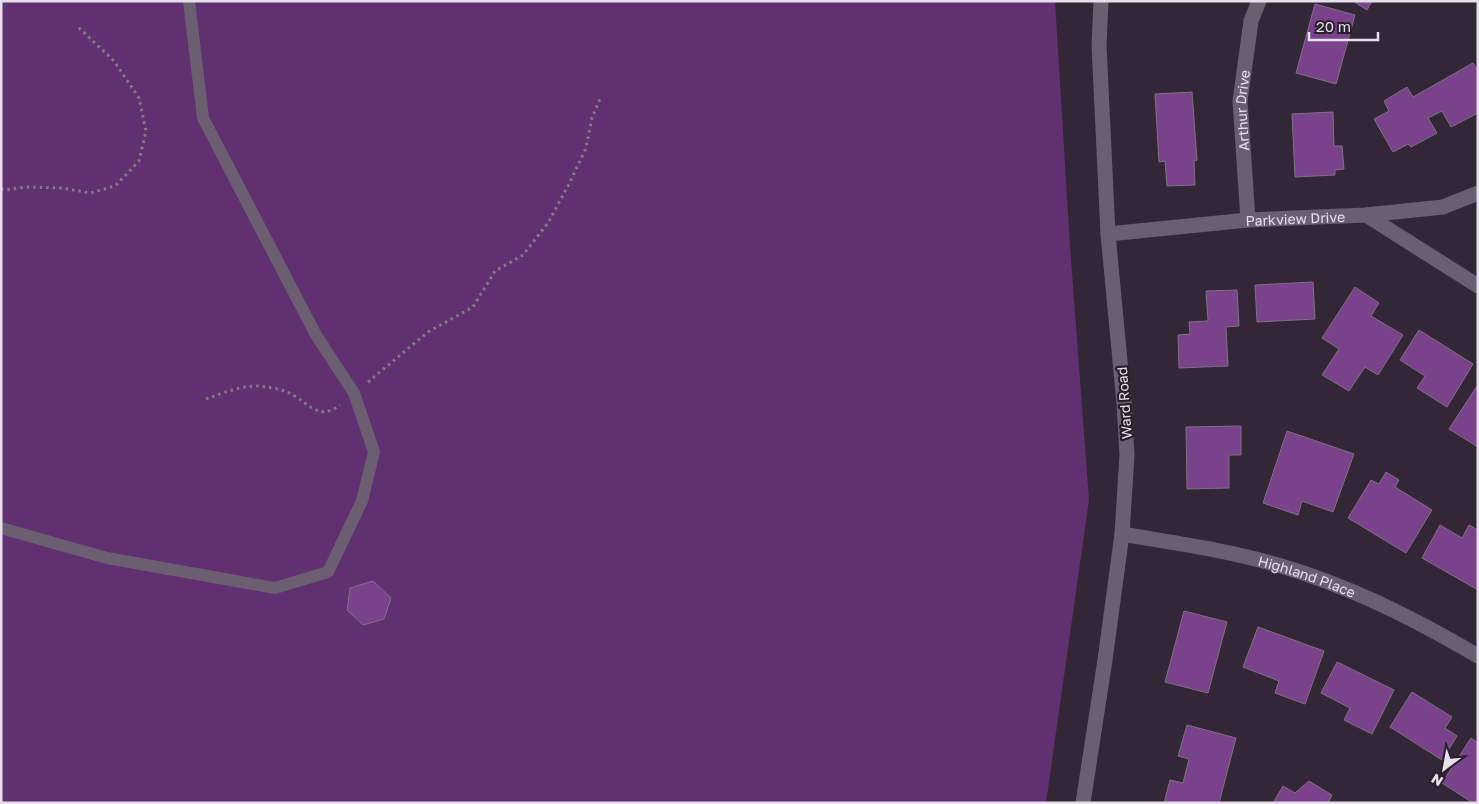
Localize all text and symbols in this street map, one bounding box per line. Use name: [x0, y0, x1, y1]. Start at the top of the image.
scale bar: [1309, 10, 1378, 42]
text: 20 m: [1316, 17, 1351, 35]
street label: Arthur Drive: [1231, 69, 1253, 152]
street label: Parkview Drive: [1245, 207, 1345, 229]
street label: Ward Road: [1113, 366, 1135, 440]
street label: Highland Place: [1256, 551, 1358, 601]
north arrow: [1419, 744, 1469, 794]
text: N: [1428, 770, 1446, 790]

